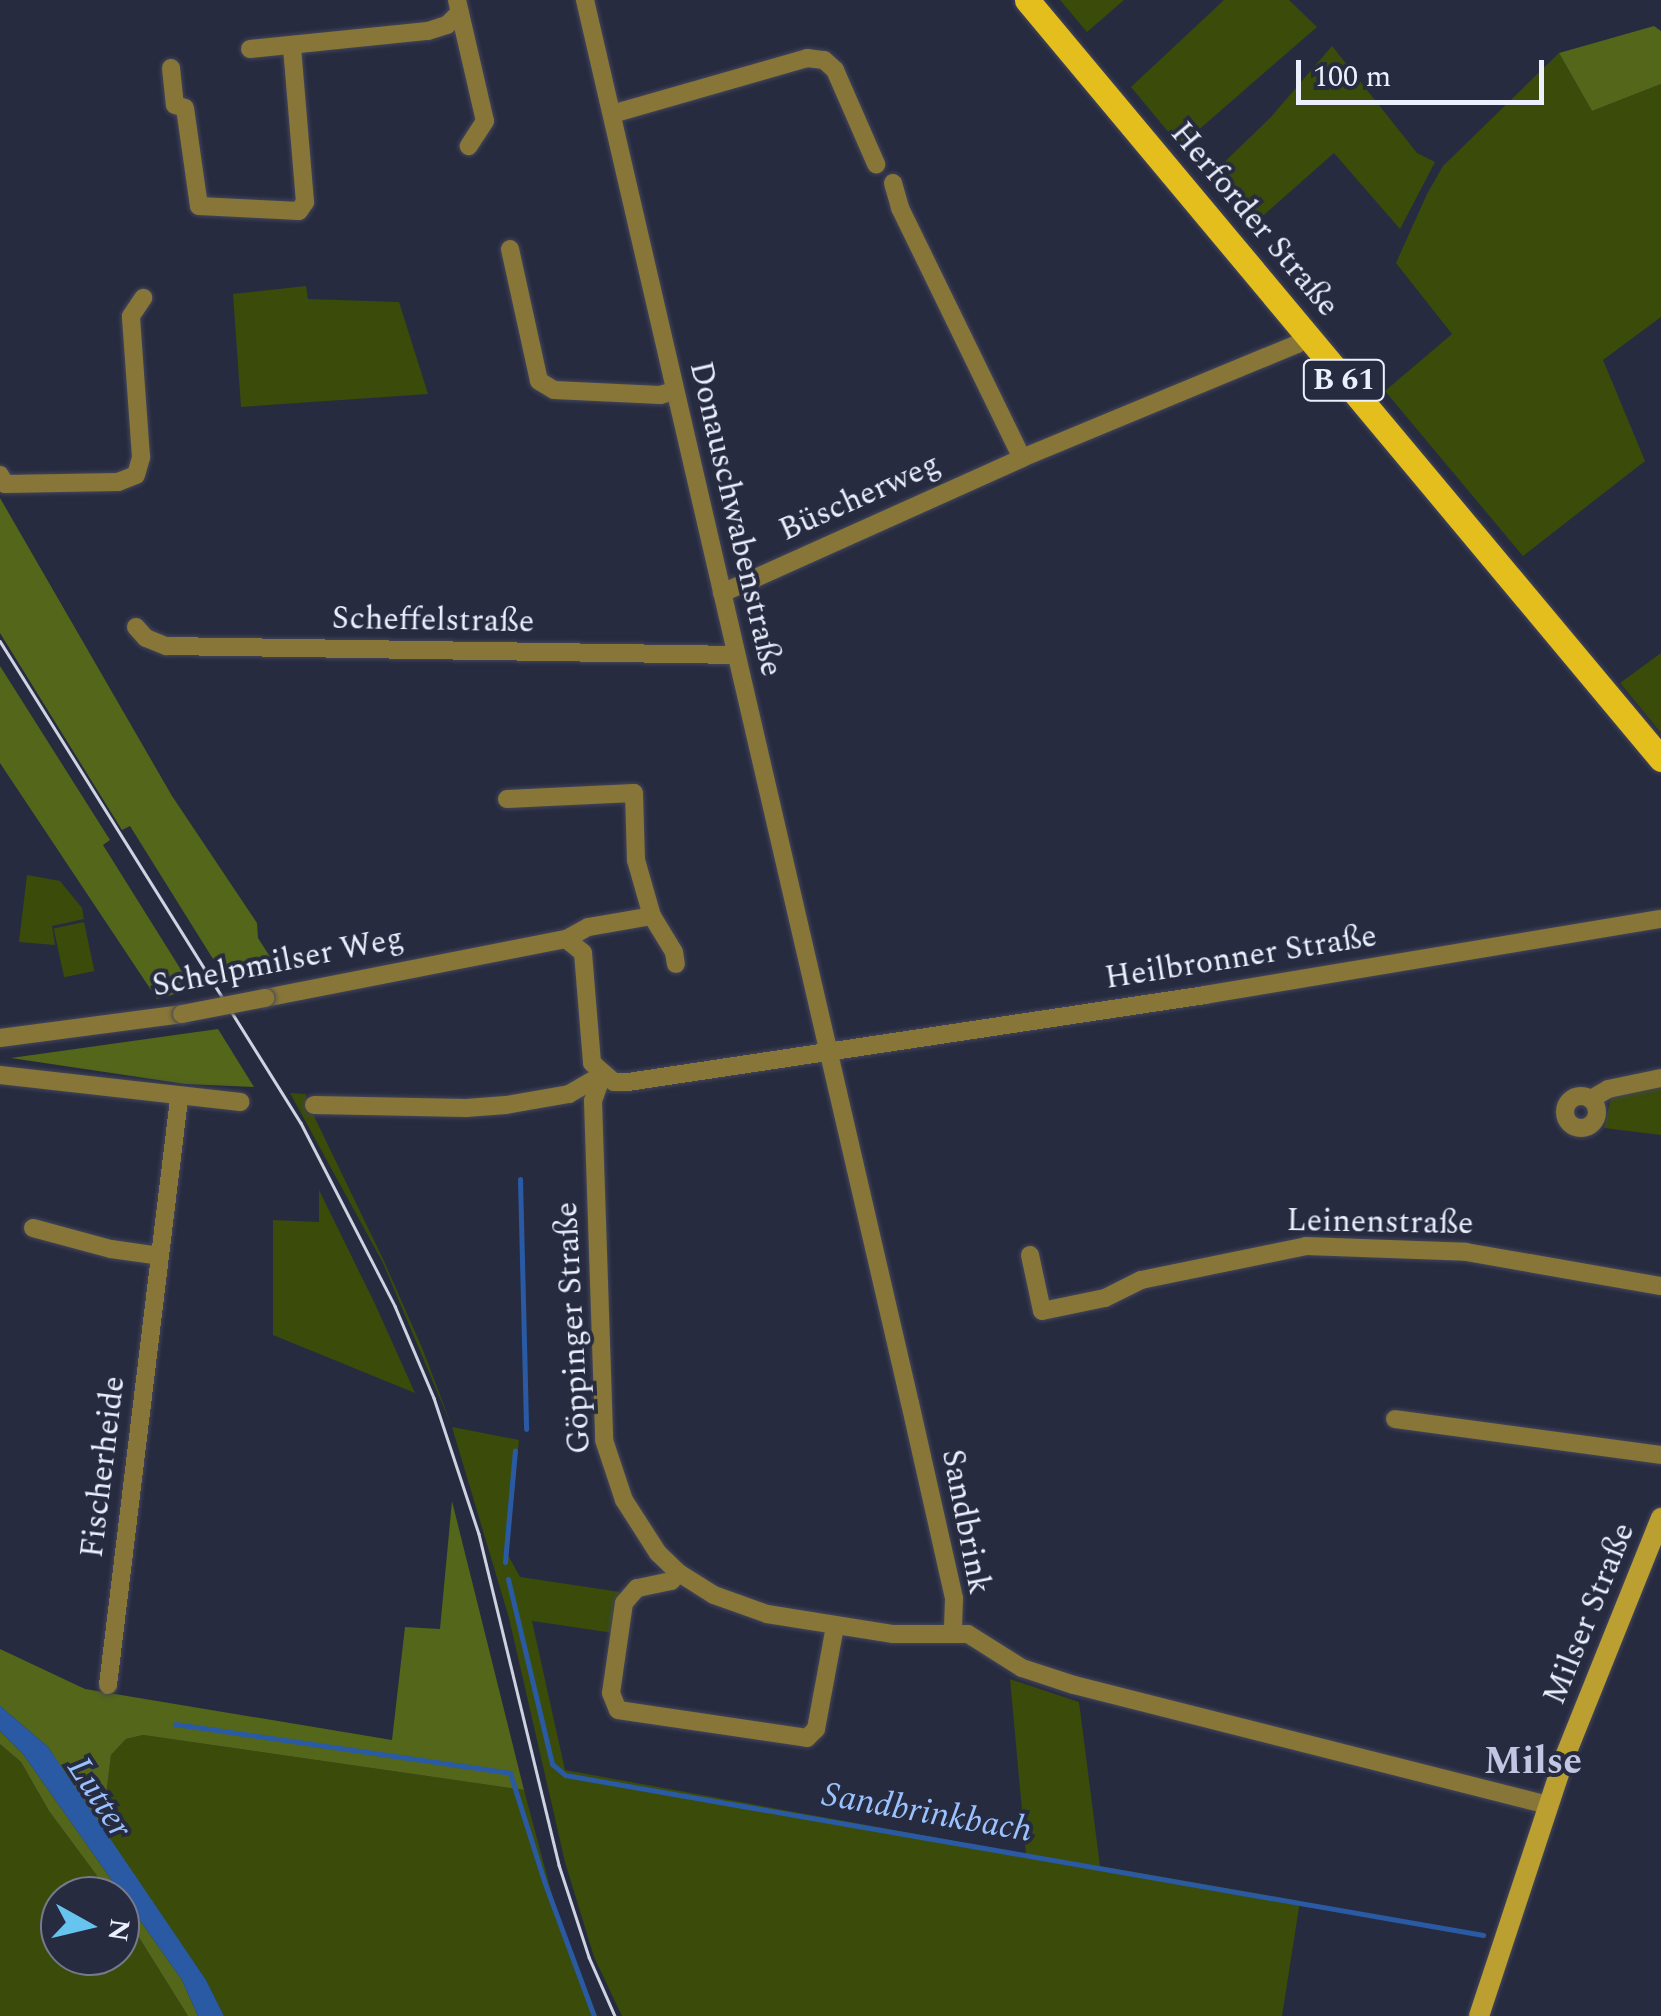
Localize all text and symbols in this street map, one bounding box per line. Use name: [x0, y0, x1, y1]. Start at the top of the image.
scale bar: [1301, 40, 1548, 102]
text: 100 m: [1313, 54, 1391, 100]
street label: Herforder Straße: [1162, 115, 1346, 325]
road number: B 61: [1302, 355, 1386, 405]
street label: Donauschwabenstraße: [680, 358, 790, 680]
street label: Büscherweg: [774, 445, 946, 551]
street label: Scheffelstraße: [331, 600, 535, 642]
street label: Heilbronner Straße: [1102, 918, 1380, 998]
street label: Schelpmilser Weg: [149, 920, 407, 1006]
street label: Göppinger Straße: [548, 1201, 600, 1455]
street label: Leinenstraße: [1286, 1202, 1474, 1244]
street label: Fischerheide: [74, 1374, 134, 1560]
street label: Sandbrink: [932, 1446, 998, 1598]
street label: Milser Straße: [1536, 1518, 1644, 1710]
district label: Milse: [1484, 1740, 1582, 1786]
water label: Lutter: [58, 1750, 140, 1846]
water label: Sandbrinkbach: [819, 1774, 1035, 1852]
north arrow: [40, 1876, 140, 1976]
text: N: [95, 1916, 141, 1944]

